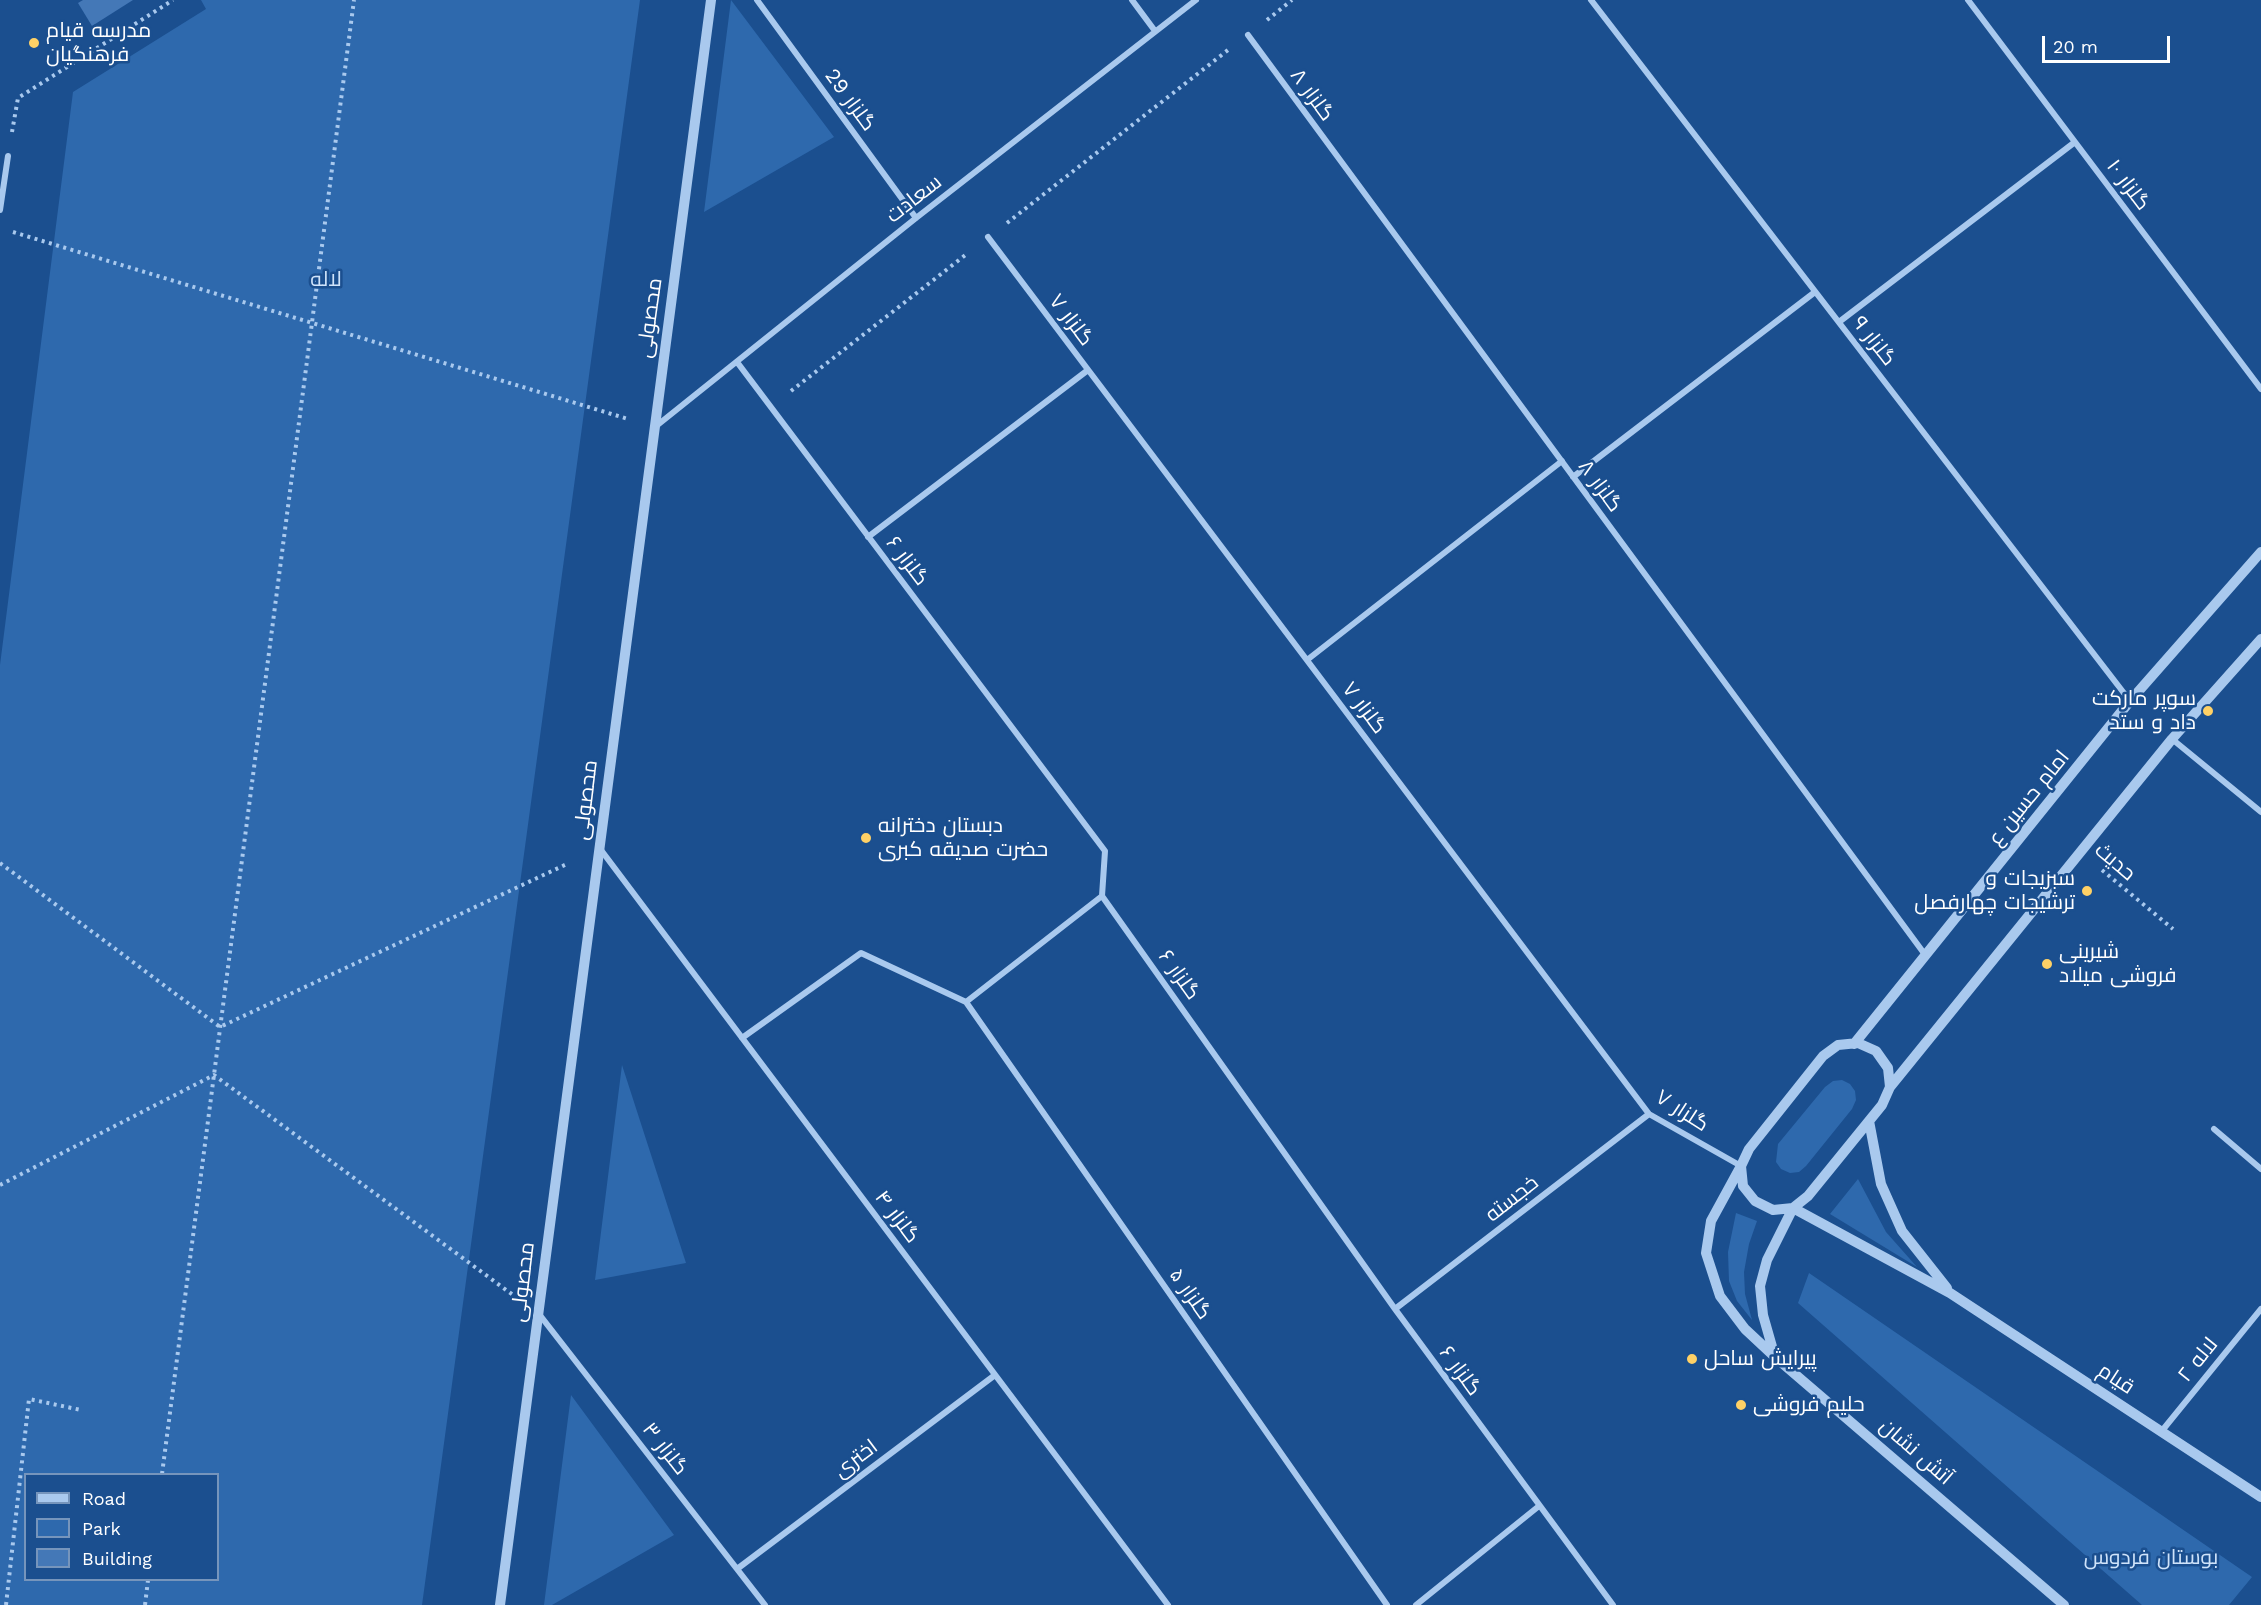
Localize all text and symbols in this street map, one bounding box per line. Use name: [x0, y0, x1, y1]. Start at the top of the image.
place label: مدرسه قیام فرهنگیان: [46, 18, 151, 68]
scale bar: [2045, 24, 2172, 62]
marker: مدرسه قیام فرهنگیان: [27, 36, 41, 50]
text: 20 m: [2053, 36, 2098, 57]
street label: گلزار 29: [819, 64, 881, 136]
street label: گلزار ۸: [1285, 64, 1339, 126]
street label: گلزار ۱۰: [2101, 155, 2155, 215]
street label: سعادت: [881, 169, 947, 229]
park label: لاله: [310, 267, 342, 293]
street label: محصولی: [632, 276, 668, 360]
street label: گلزار ۷: [1043, 289, 1099, 351]
street label: گلزار ۹: [1847, 311, 1901, 371]
street label: گلزار ۸: [1573, 455, 1627, 517]
street label: گلزار ۶: [880, 531, 934, 591]
street label: گلزار ۷: [1336, 677, 1392, 739]
place label: سوپر مارکت داد و ستد: [2092, 686, 2196, 736]
marker: سوپر مارکت داد و ستد: [2201, 704, 2215, 718]
street label: امام حسین ع: [1983, 745, 2075, 851]
street label: محصولی: [569, 758, 603, 842]
place label: دبستان دخترانه حضرت صدیقه کبری: [878, 813, 1048, 863]
marker: دبستان دخترانه حضرت صدیقه کبری: [859, 831, 873, 845]
street label: حدیث: [2089, 838, 2141, 886]
place label: سبزیجات و ترشیجات چهارفصل: [1914, 866, 2075, 916]
marker: سبزیجات و ترشیجات چهارفصل: [2080, 884, 2094, 898]
place label: شیرینی فروشی میلاد: [2059, 939, 2176, 989]
street label: گلزار ۶: [1153, 945, 1205, 1005]
marker: شیرینی فروشی میلاد: [2040, 957, 2054, 971]
street label: گلزار ۷: [1651, 1085, 1713, 1137]
street label: خجسته: [1480, 1170, 1544, 1228]
street label: گلزار ۴: [869, 1186, 925, 1248]
street label: محصولی: [506, 1240, 540, 1324]
street label: گلزار ۵: [1163, 1264, 1217, 1324]
street label: لاله ۲: [2173, 1333, 2223, 1387]
street label: گلزار ۶: [1434, 1341, 1486, 1401]
place label: پیرایش ساحل: [1704, 1346, 1817, 1372]
marker: پیرایش ساحل: [1685, 1352, 1699, 1366]
street label: قیام: [2093, 1358, 2139, 1400]
place label: حلیم فروشی: [1753, 1392, 1865, 1418]
marker: حلیم فروشی: [1734, 1398, 1748, 1412]
street label: آتش نشان: [1874, 1413, 1958, 1491]
street label: گلزار ۳: [637, 1418, 693, 1480]
street label: اختری: [829, 1434, 883, 1484]
legend: [24, 1473, 219, 1581]
text: Road: [82, 1488, 126, 1509]
text: Park: [82, 1518, 121, 1539]
park label: بوستان فردوس: [2084, 1545, 2218, 1571]
text: Building: [82, 1548, 152, 1569]

